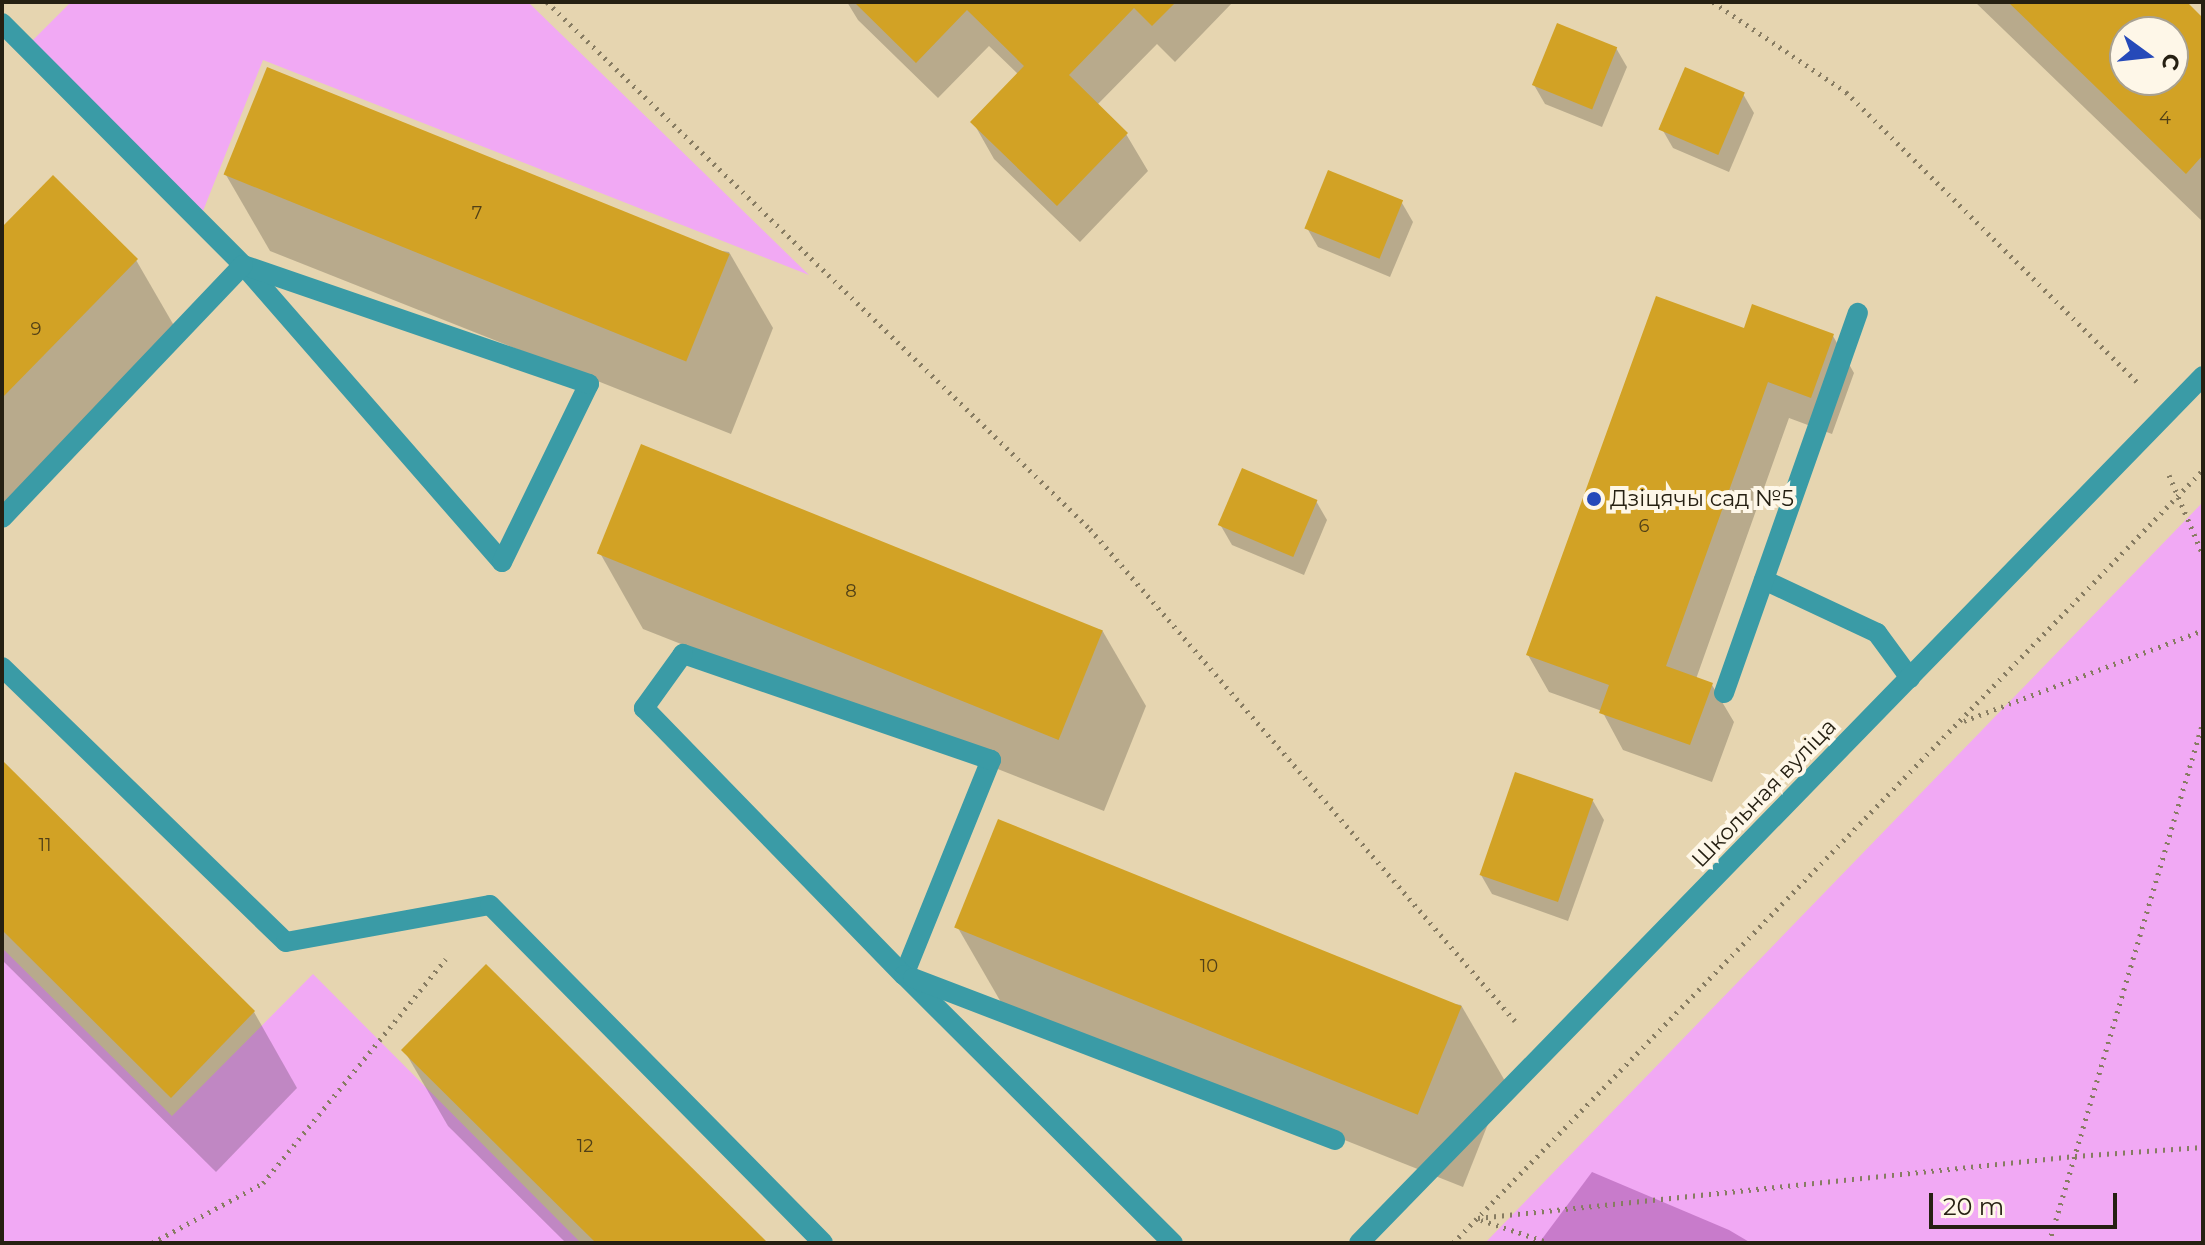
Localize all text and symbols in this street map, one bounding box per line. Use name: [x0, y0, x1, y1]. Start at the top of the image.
north arrow: [2109, 16, 2189, 96]
text: С: [2156, 51, 2186, 73]
house number: 4: [2159, 107, 2171, 129]
house number: 7: [472, 202, 482, 224]
house number: 9: [31, 318, 41, 340]
place label: Дзіцячы сад №5: [1610, 486, 1794, 512]
marker: Дзіцячы сад №5: [1585, 490, 1603, 508]
house number: 6: [1639, 515, 1649, 537]
house number: 8: [845, 580, 857, 602]
street label: Школьная вуліца: [1686, 713, 1842, 873]
house number: 11: [39, 834, 51, 856]
house number: 10: [1200, 955, 1218, 977]
house number: 12: [577, 1135, 593, 1157]
scale bar: [1933, 1177, 2121, 1227]
text: 20 m: [1943, 1192, 2004, 1221]

